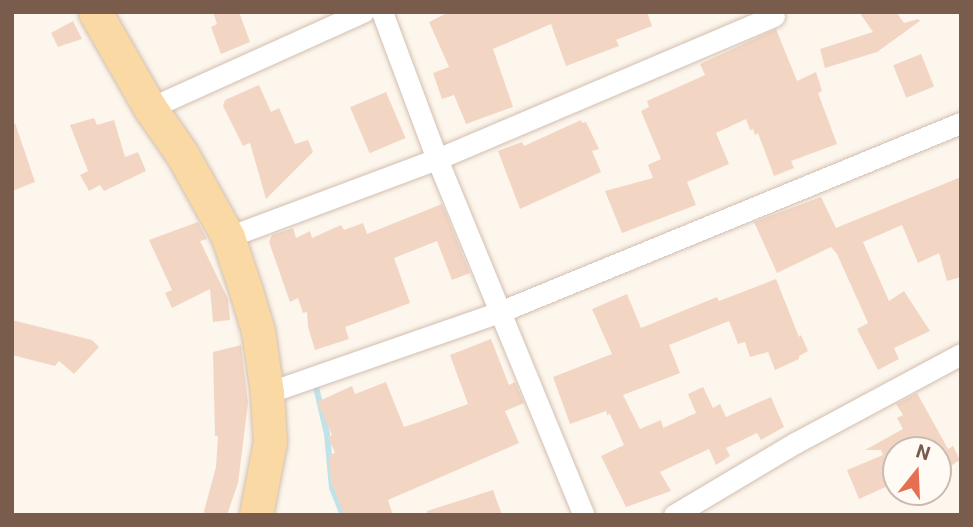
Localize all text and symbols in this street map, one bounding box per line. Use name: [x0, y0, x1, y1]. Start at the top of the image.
north arrow: [882, 436, 952, 506]
text: N: [913, 439, 933, 465]

